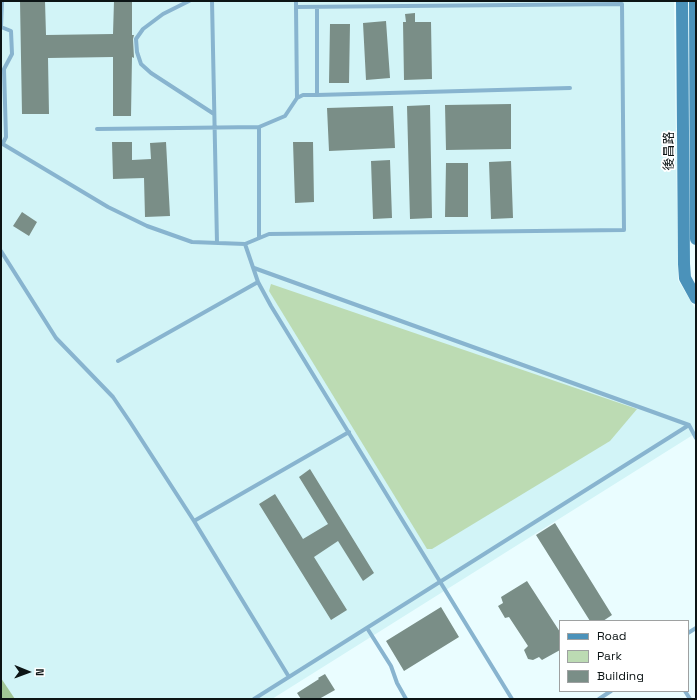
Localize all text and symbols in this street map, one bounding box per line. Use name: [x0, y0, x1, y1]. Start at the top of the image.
street label: 後昌路: [661, 132, 677, 170]
legend: [559, 620, 689, 692]
text: Road: [597, 628, 626, 644]
text: Park: [597, 648, 622, 664]
north arrow: [8, 652, 48, 692]
text: N: [33, 668, 47, 676]
text: Building: [597, 668, 644, 684]

